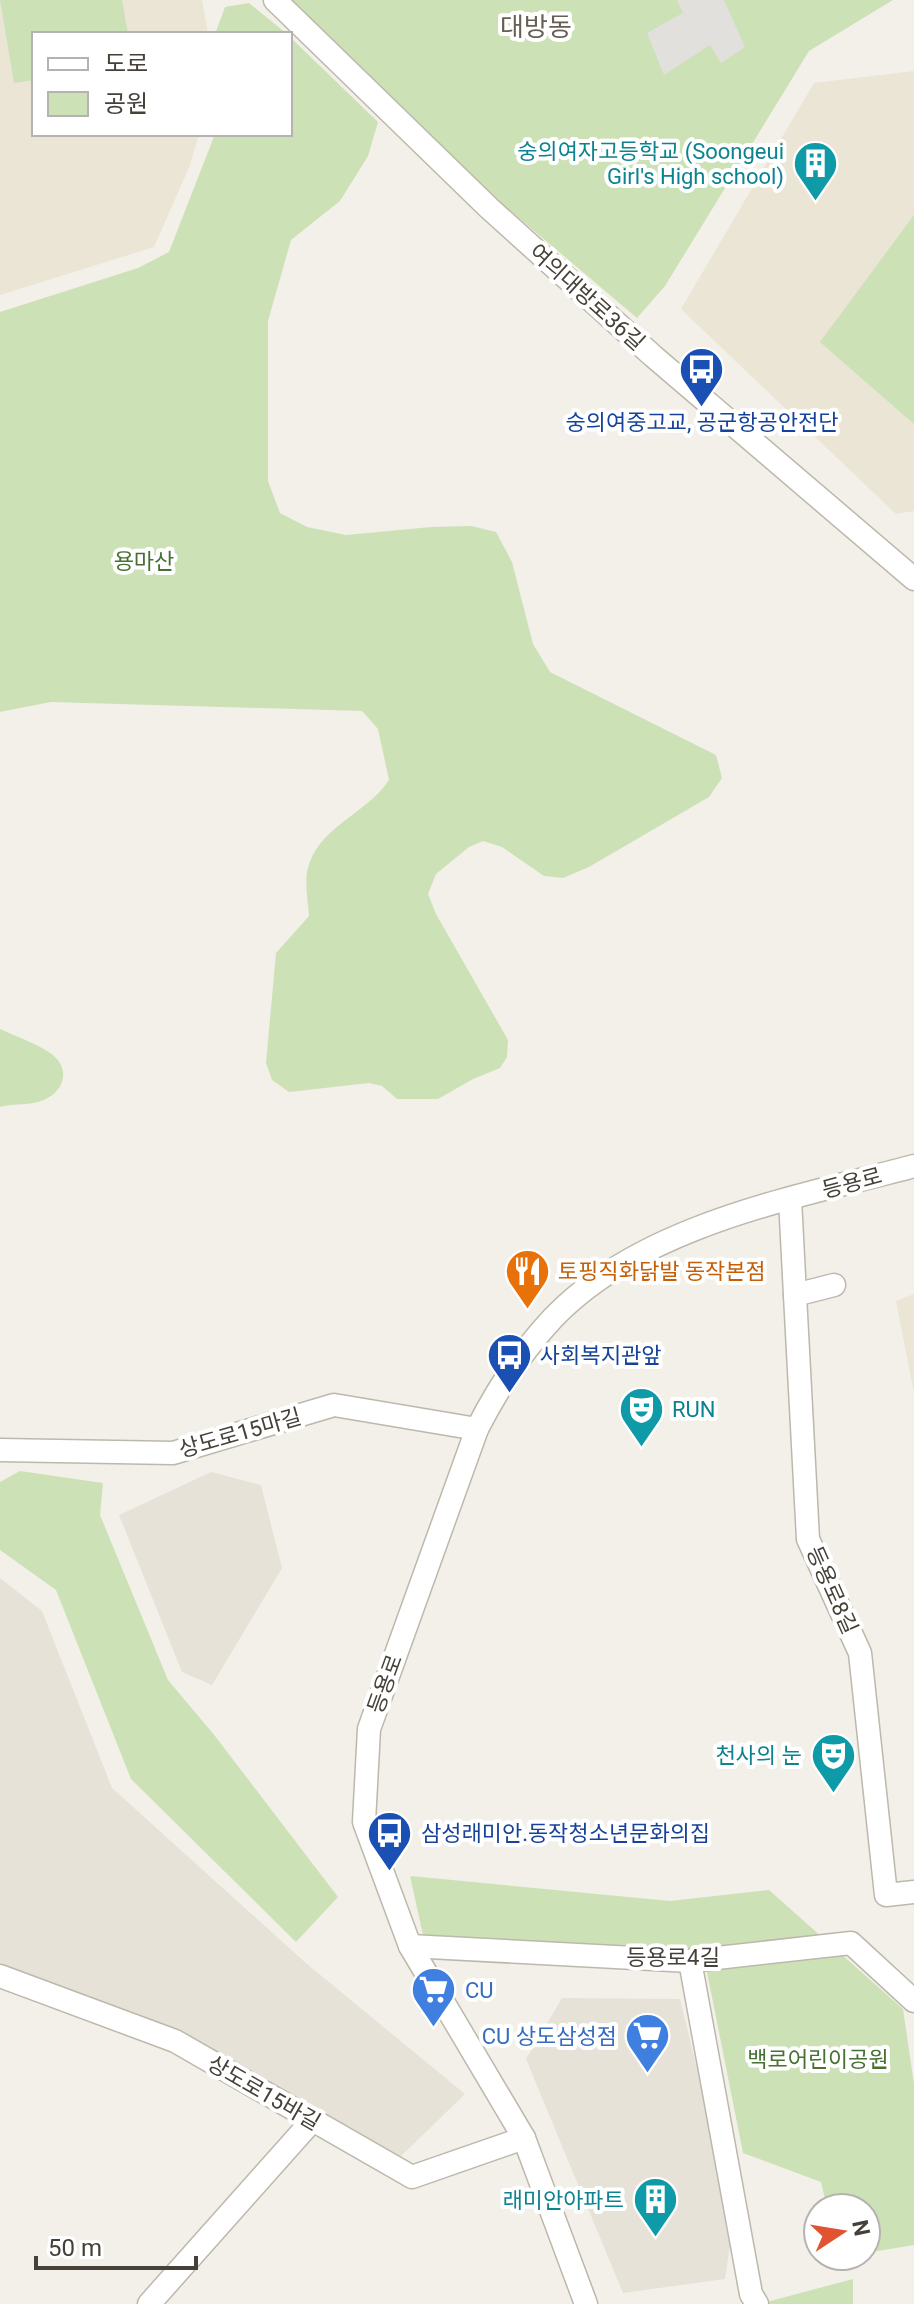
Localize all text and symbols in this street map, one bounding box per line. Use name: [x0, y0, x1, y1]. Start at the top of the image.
district label: 대방동: [500, 12, 572, 42]
legend: [32, 32, 292, 136]
text: 도로: [104, 50, 148, 78]
text: 공원: [104, 90, 148, 118]
place label: 숭의여자고등학교 (Soongeui Girl's High school): [517, 139, 784, 190]
building icon: 숭의여자고등학교 (Soongeui Girl's High school): [791, 140, 839, 203]
street label: 여의대방로36길: [524, 239, 650, 355]
bus stop icon: 숭의여중고교, 공군항공안전단: [678, 345, 726, 408]
place label: 숭의여중고교, 공군항공안전단: [566, 410, 838, 435]
park label: 용마산: [114, 549, 174, 574]
street label: 등용로: [819, 1163, 885, 1203]
restaurant icon: 토핑직화닭발 동작본점: [503, 1247, 551, 1310]
place label: 토핑직화닭발 동작본점: [558, 1259, 766, 1284]
bus stop icon: 사회복지관앞: [485, 1331, 533, 1394]
place label: 사회복지관앞: [540, 1343, 661, 1368]
theatre icon: RUN: [617, 1385, 665, 1448]
place label: RUN: [672, 1397, 716, 1422]
street label: 상도로15마길: [176, 1404, 304, 1462]
street label: 등용로8길: [802, 1542, 862, 1638]
street label: 등용로: [363, 1651, 407, 1717]
theatre icon: 천사의 눈: [809, 1731, 857, 1794]
place label: 천사의 눈: [716, 1743, 802, 1768]
bus stop icon: 삼성래미안.동작청소년문화의집: [366, 1809, 414, 1872]
place label: 삼성래미안.동작청소년문화의집: [421, 1821, 710, 1846]
street label: 등용로4길: [626, 1945, 720, 1970]
supermarket icon: CU: [410, 1966, 458, 2029]
place label: CU: [465, 1978, 494, 2003]
supermarket icon: CU 상도삼성점: [624, 2012, 672, 2075]
place label: CU 상도삼성점: [482, 2024, 617, 2049]
park label: 백로어린이공원: [747, 2047, 889, 2072]
street label: 상도로15바길: [203, 2051, 325, 2135]
building icon: 래미안아파트: [631, 2176, 679, 2239]
place label: 래미안아파트: [503, 2188, 624, 2213]
north arrow: [802, 2192, 882, 2272]
text: N: [847, 2218, 875, 2238]
scale bar: [36, 2220, 196, 2270]
text: 50 m: [48, 2234, 102, 2262]

